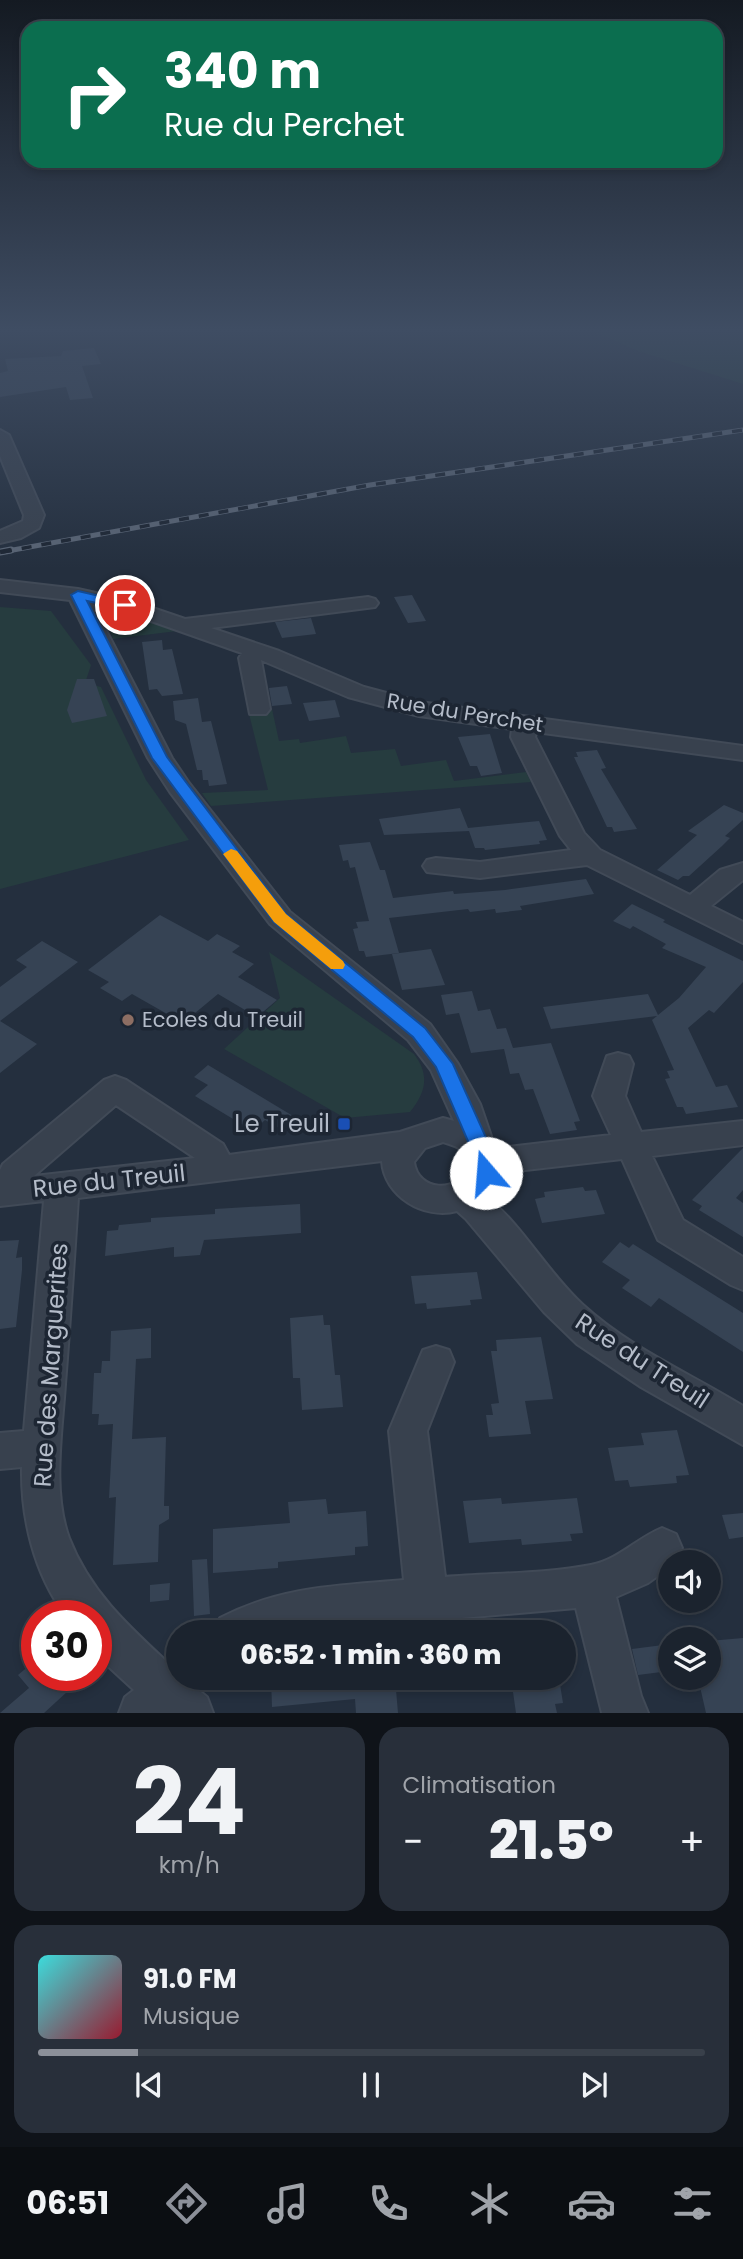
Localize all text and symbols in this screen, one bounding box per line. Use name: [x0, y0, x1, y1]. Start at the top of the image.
text: 340 m: [164, 37, 321, 105]
icon: right: [49, 49, 140, 140]
text: Rue du Perchet: [164, 102, 405, 147]
pin: [95, 575, 155, 635]
icon: arrive: [106, 586, 144, 624]
street label: Rue du Perchet: [385, 686, 545, 739]
place label: Ecoles du Treuil: [142, 1005, 303, 1034]
marker: Ecoles du Treuil: [120, 1012, 136, 1028]
place label: Le Treuil: [234, 1107, 330, 1140]
marker: Le Treuil: [336, 1116, 352, 1132]
position arrow: [449, 1136, 523, 1210]
street label: Rue du Treuil: [31, 1156, 187, 1205]
street label: Rue des Marguerites: [26, 1242, 75, 1488]
street label: Rue du Treuil: [569, 1305, 716, 1416]
map controls: [658, 1550, 721, 1690]
button: sound: [658, 1550, 721, 1613]
speed limit sign: 30: [21, 1600, 112, 1691]
button: layers: [658, 1627, 721, 1690]
text: 06:52 · 1 min · 360 m: [241, 1637, 501, 1673]
text: 24: [132, 1738, 246, 1866]
text: Climatisation: [403, 1769, 556, 1801]
text: 21.5°: [489, 1804, 613, 1877]
text: −: [403, 1815, 423, 1868]
text: +: [679, 1815, 705, 1868]
text: km/h: [159, 1849, 220, 1881]
text: 91.0 FM: [143, 1961, 237, 1997]
text: Musique: [143, 2000, 240, 2032]
icon: previous: [130, 2066, 168, 2104]
icon: pause: [352, 2066, 390, 2104]
icon: next: [575, 2066, 613, 2104]
icon: directions: [162, 2179, 211, 2228]
icon: music: [263, 2179, 312, 2228]
icon: phone: [364, 2179, 413, 2228]
icon: climate: [465, 2179, 514, 2228]
icon: car: [567, 2179, 616, 2228]
icon: filters: [668, 2179, 717, 2228]
text: 06:51: [26, 2180, 109, 2225]

